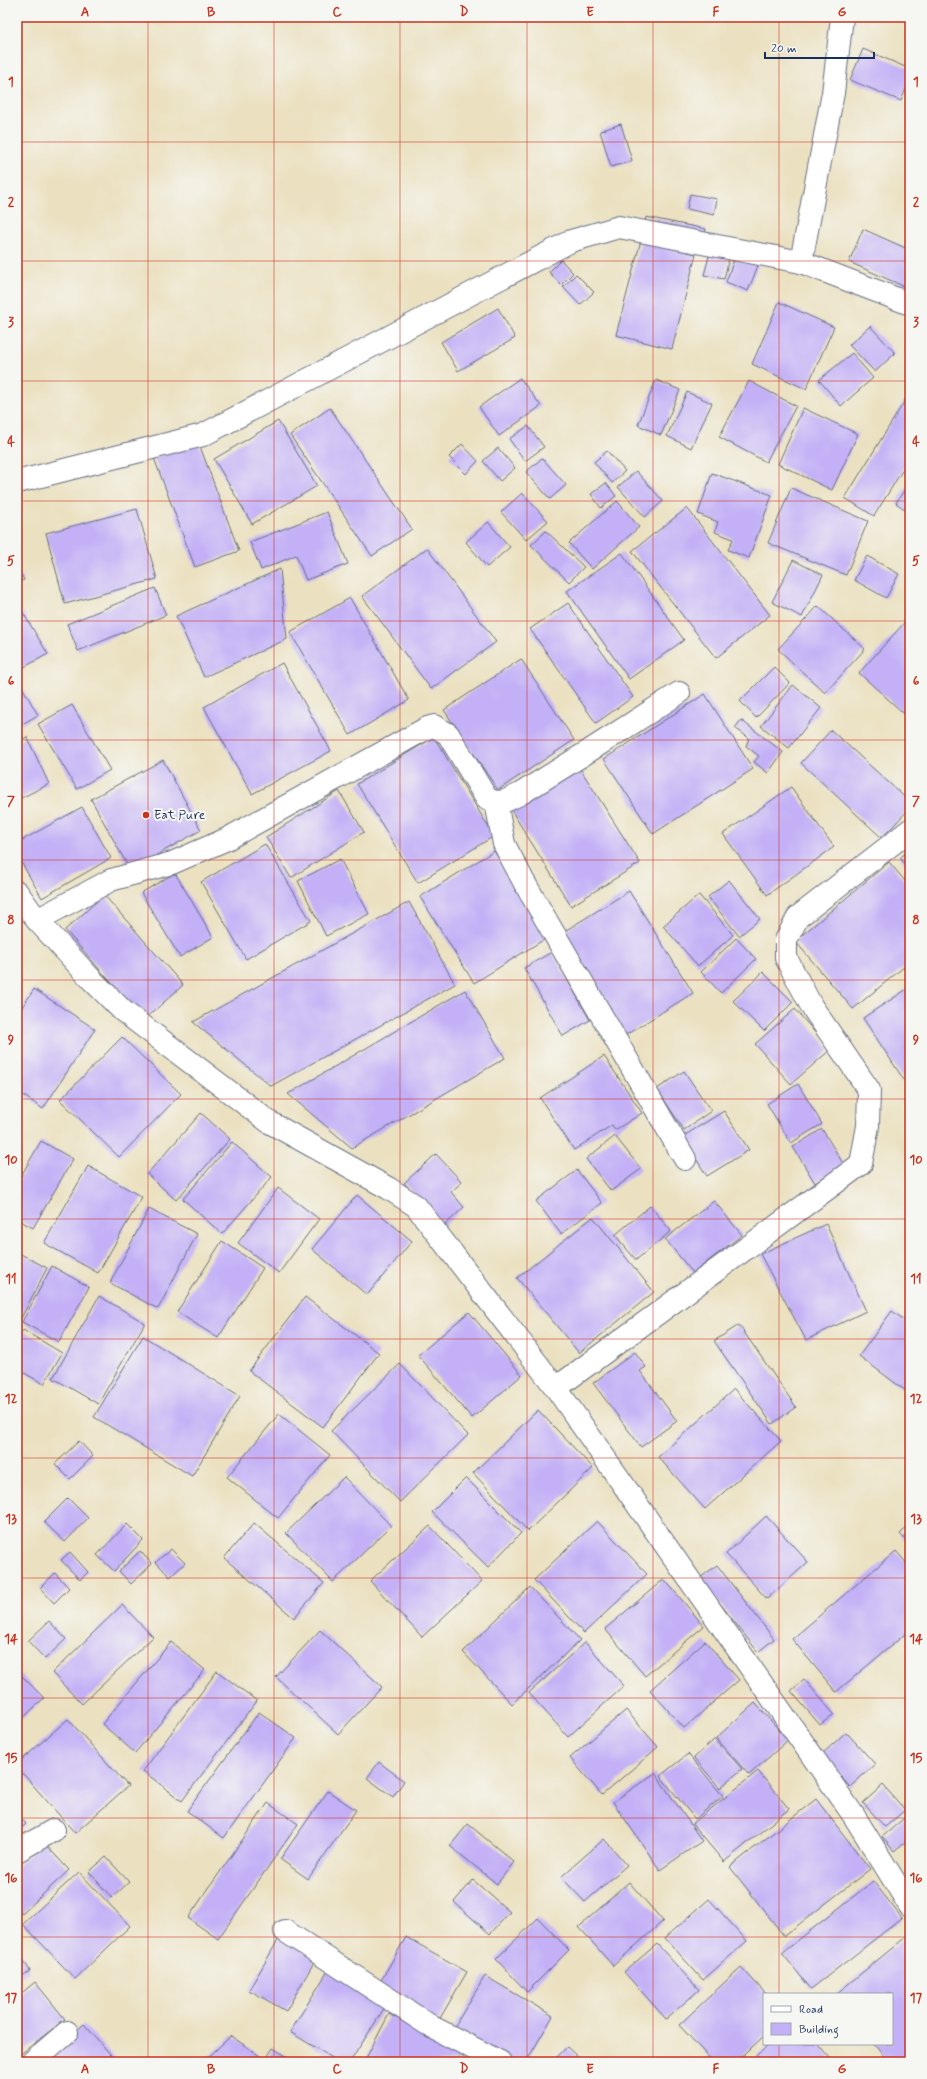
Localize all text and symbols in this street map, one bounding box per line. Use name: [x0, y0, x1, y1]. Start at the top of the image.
text: A: [81, 4, 89, 21]
text: B: [207, 4, 216, 21]
text: C: [332, 4, 342, 21]
text: D: [460, 4, 469, 21]
text: E: [586, 4, 594, 21]
text: F: [713, 4, 720, 21]
text: G: [838, 4, 847, 21]
scale bar: [765, 34, 874, 60]
text: 20 m: [771, 41, 797, 57]
text: 1: [8, 74, 14, 91]
text: 1: [913, 74, 919, 91]
text: 2: [8, 194, 15, 211]
text: 2: [913, 194, 920, 211]
text: 3: [8, 314, 14, 331]
text: 3: [913, 314, 919, 331]
text: 4: [7, 434, 15, 451]
text: 4: [912, 434, 920, 451]
text: 5: [7, 553, 15, 570]
text: 5: [912, 553, 920, 570]
text: 6: [8, 673, 15, 690]
text: 6: [913, 673, 920, 690]
text: 7: [7, 793, 15, 810]
text: 7: [912, 793, 920, 810]
place label: Eat Pure: [154, 807, 205, 824]
marker: Eat Pure: [141, 810, 151, 820]
text: 8: [7, 912, 15, 929]
text: 8: [912, 912, 920, 929]
text: 9: [8, 1032, 15, 1049]
text: 9: [913, 1032, 920, 1049]
text: 10: [4, 1152, 18, 1169]
text: 10: [909, 1152, 923, 1169]
text: 11: [5, 1271, 17, 1288]
text: 11: [910, 1271, 922, 1288]
text: 12: [5, 1391, 17, 1408]
text: 12: [910, 1391, 922, 1408]
text: 13: [5, 1511, 17, 1528]
text: 13: [910, 1511, 922, 1528]
text: 14: [4, 1631, 18, 1648]
text: 14: [909, 1631, 923, 1648]
text: 15: [5, 1750, 17, 1767]
text: 15: [910, 1750, 922, 1767]
text: 16: [4, 1870, 18, 1887]
text: 16: [909, 1870, 923, 1887]
text: 17: [5, 1990, 18, 2007]
text: 17: [910, 1990, 923, 2007]
legend: [763, 1993, 893, 2045]
text: Road: [799, 2002, 823, 2018]
text: Building: [799, 2022, 839, 2039]
text: A: [81, 2061, 89, 2078]
text: B: [207, 2061, 216, 2078]
text: C: [332, 2061, 342, 2078]
text: D: [460, 2061, 469, 2078]
text: E: [586, 2061, 594, 2078]
text: F: [713, 2061, 720, 2078]
text: G: [838, 2061, 847, 2078]

